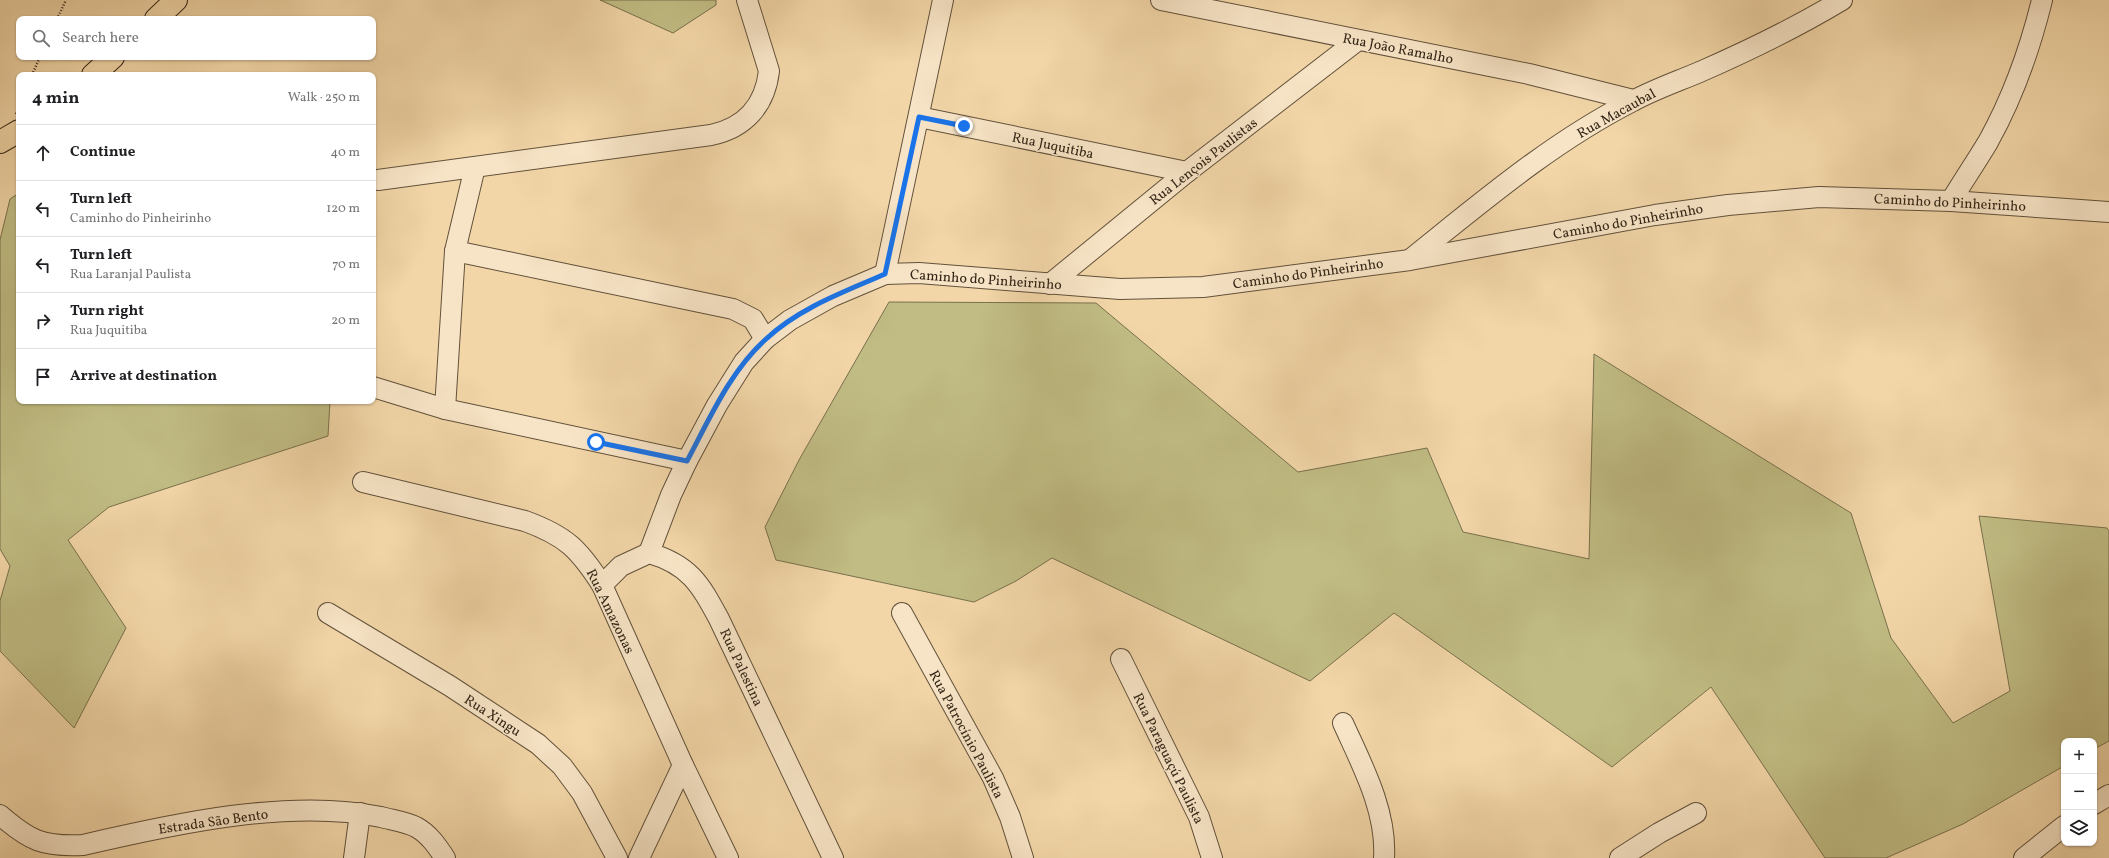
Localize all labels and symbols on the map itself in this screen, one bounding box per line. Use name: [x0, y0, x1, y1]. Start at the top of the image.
street label: Rua João Ramalho: [1341, 29, 1455, 70]
street label: Rua Macaubal: [1574, 85, 1659, 144]
street label: Rua Lençois Paulistas: [1146, 114, 1262, 210]
route end: [955, 117, 973, 135]
street label: Rua Juquitiba: [1010, 129, 1095, 164]
street label: Caminho do Pinheirinho: [1874, 190, 2026, 217]
street label: Caminho do Pinheirinho: [1552, 200, 1705, 245]
street label: Caminho do Pinheirinho: [1232, 255, 1385, 294]
street label: Caminho do Pinheirinho: [909, 266, 1062, 295]
route start: [587, 433, 605, 451]
street label: Rua Amazonas: [581, 566, 638, 657]
street label: Rua Palestina: [714, 626, 767, 710]
street label: Rua Patrocínio Paulista: [924, 667, 1008, 802]
street label: Rua Paraguaçú Paulista: [1128, 690, 1208, 827]
street label: Rua Xingu: [460, 691, 524, 742]
street label: Estrada São Bento: [157, 805, 269, 840]

